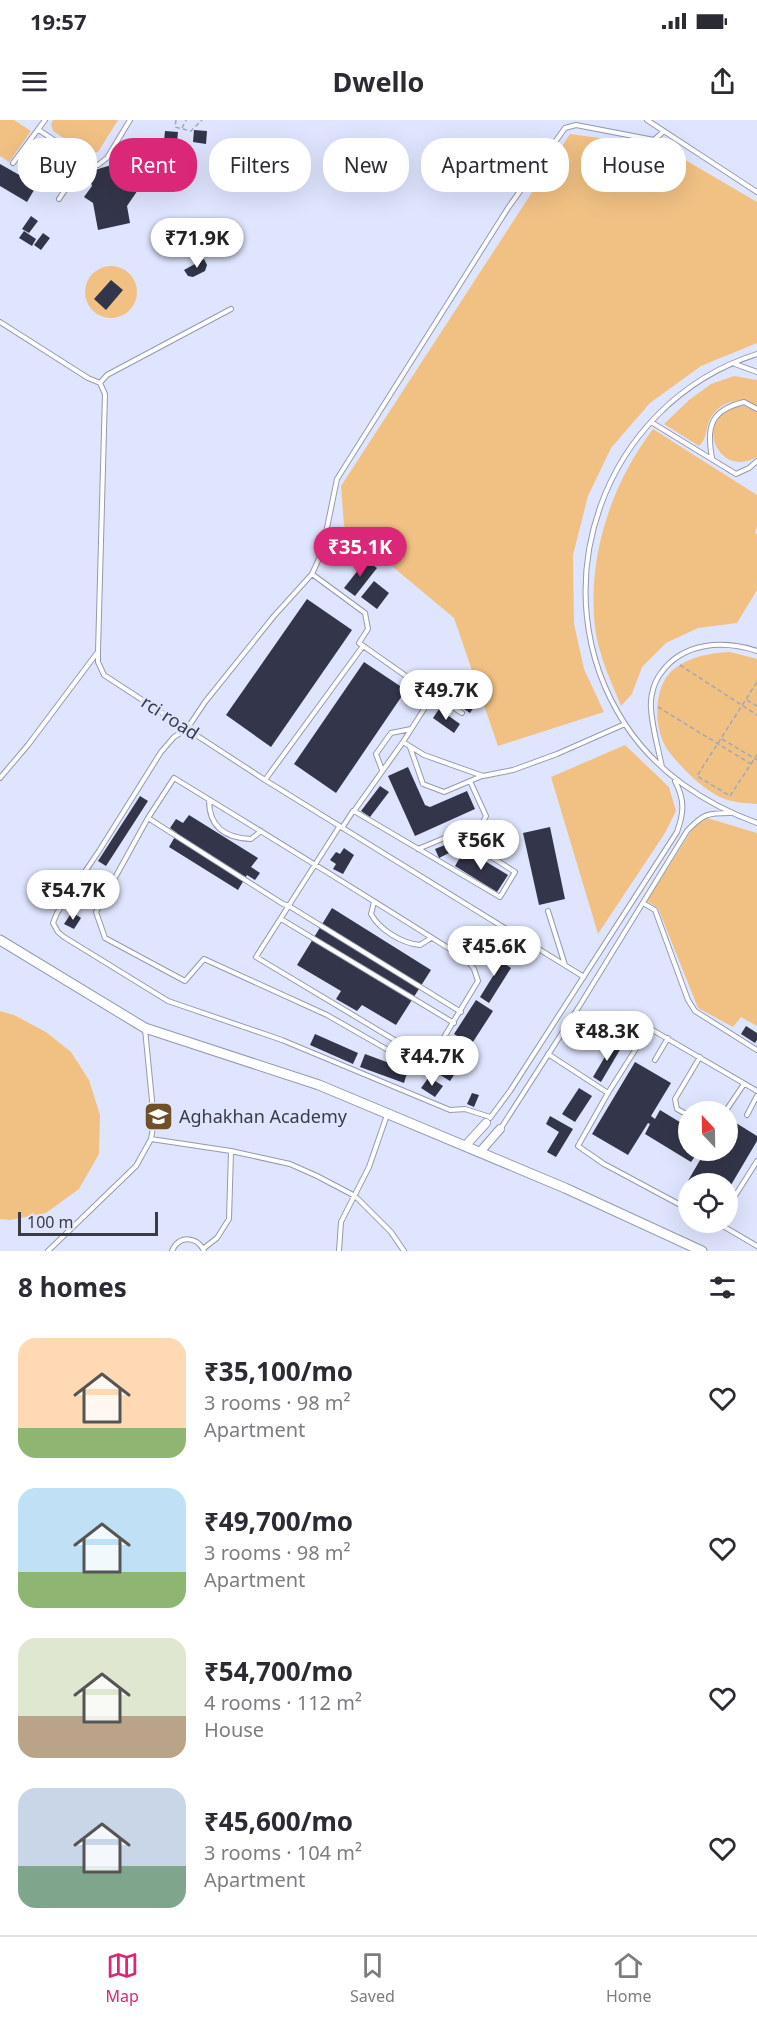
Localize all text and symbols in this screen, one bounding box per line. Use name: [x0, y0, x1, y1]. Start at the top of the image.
text: 19:57: [30, 6, 87, 36]
text: Dwello: [333, 63, 424, 100]
icon: menu: [18, 65, 51, 98]
icon: share: [706, 65, 739, 98]
chip: Buy: [18, 138, 97, 192]
chip: Rent: [109, 138, 197, 192]
chip: Filters: [209, 138, 311, 192]
chip: New: [323, 138, 409, 192]
chip: Apartment: [421, 138, 569, 192]
chip: House: [581, 138, 686, 192]
pin: ₹71.9K: [148, 218, 246, 269]
text: ₹71.9K: [165, 224, 229, 251]
pin: ₹35.1K: [311, 527, 409, 578]
text: ₹35.1K: [328, 533, 392, 560]
pin: ₹49.7K: [397, 670, 495, 721]
text: ₹49.7K: [414, 676, 478, 703]
street label: rci road: [137, 690, 204, 745]
pin: ₹56K: [445, 820, 517, 871]
text: ₹56K: [457, 826, 505, 853]
pin: ₹54.7K: [24, 870, 122, 921]
text: ₹54.7K: [41, 876, 105, 903]
pin: ₹45.6K: [445, 926, 543, 977]
text: ₹45.6K: [462, 932, 526, 959]
pin: ₹48.3K: [558, 1011, 656, 1062]
text: ₹48.3K: [575, 1017, 639, 1044]
pin: ₹44.7K: [383, 1036, 481, 1087]
text: ₹44.7K: [400, 1042, 464, 1069]
school or university icon: Aghakhan Academy: [142, 1101, 174, 1133]
north arrow: [678, 1101, 738, 1161]
map controls: [678, 1101, 738, 1233]
place label: Aghakhan Academy: [179, 1104, 348, 1128]
button: locate: [678, 1173, 738, 1233]
scale bar: [18, 1209, 158, 1236]
text: 100 m: [27, 1211, 74, 1233]
text: 8 homes: [18, 1269, 127, 1305]
icon: filters: [706, 1271, 739, 1304]
text: ₹35,100/mo: [204, 1353, 353, 1389]
icon: home: [66, 1362, 138, 1434]
icon: heart: [706, 1382, 739, 1415]
text: 3 rooms · 98 m²: [204, 1389, 351, 1416]
text: Apartment: [204, 1416, 305, 1443]
text: ₹49,700/mo: [204, 1503, 353, 1539]
icon: home: [66, 1512, 138, 1584]
icon: heart: [706, 1532, 739, 1565]
text: 3 rooms · 98 m²: [204, 1539, 351, 1566]
text: Apartment: [204, 1566, 305, 1593]
text: ₹54,700/mo: [204, 1653, 353, 1689]
icon: home: [66, 1662, 138, 1734]
icon: heart: [706, 1682, 739, 1715]
text: 4 rooms · 112 m²: [204, 1689, 362, 1716]
text: House: [204, 1716, 264, 1743]
text: ₹45,600/mo: [204, 1803, 353, 1839]
icon: home: [66, 1812, 138, 1884]
icon: heart: [706, 1832, 739, 1865]
text: 3 rooms · 104 m²: [204, 1839, 362, 1866]
text: Apartment: [204, 1866, 305, 1893]
tab: Map: [106, 1949, 139, 2007]
tab: Saved: [350, 1949, 395, 2007]
tab: Home: [606, 1949, 651, 2007]

